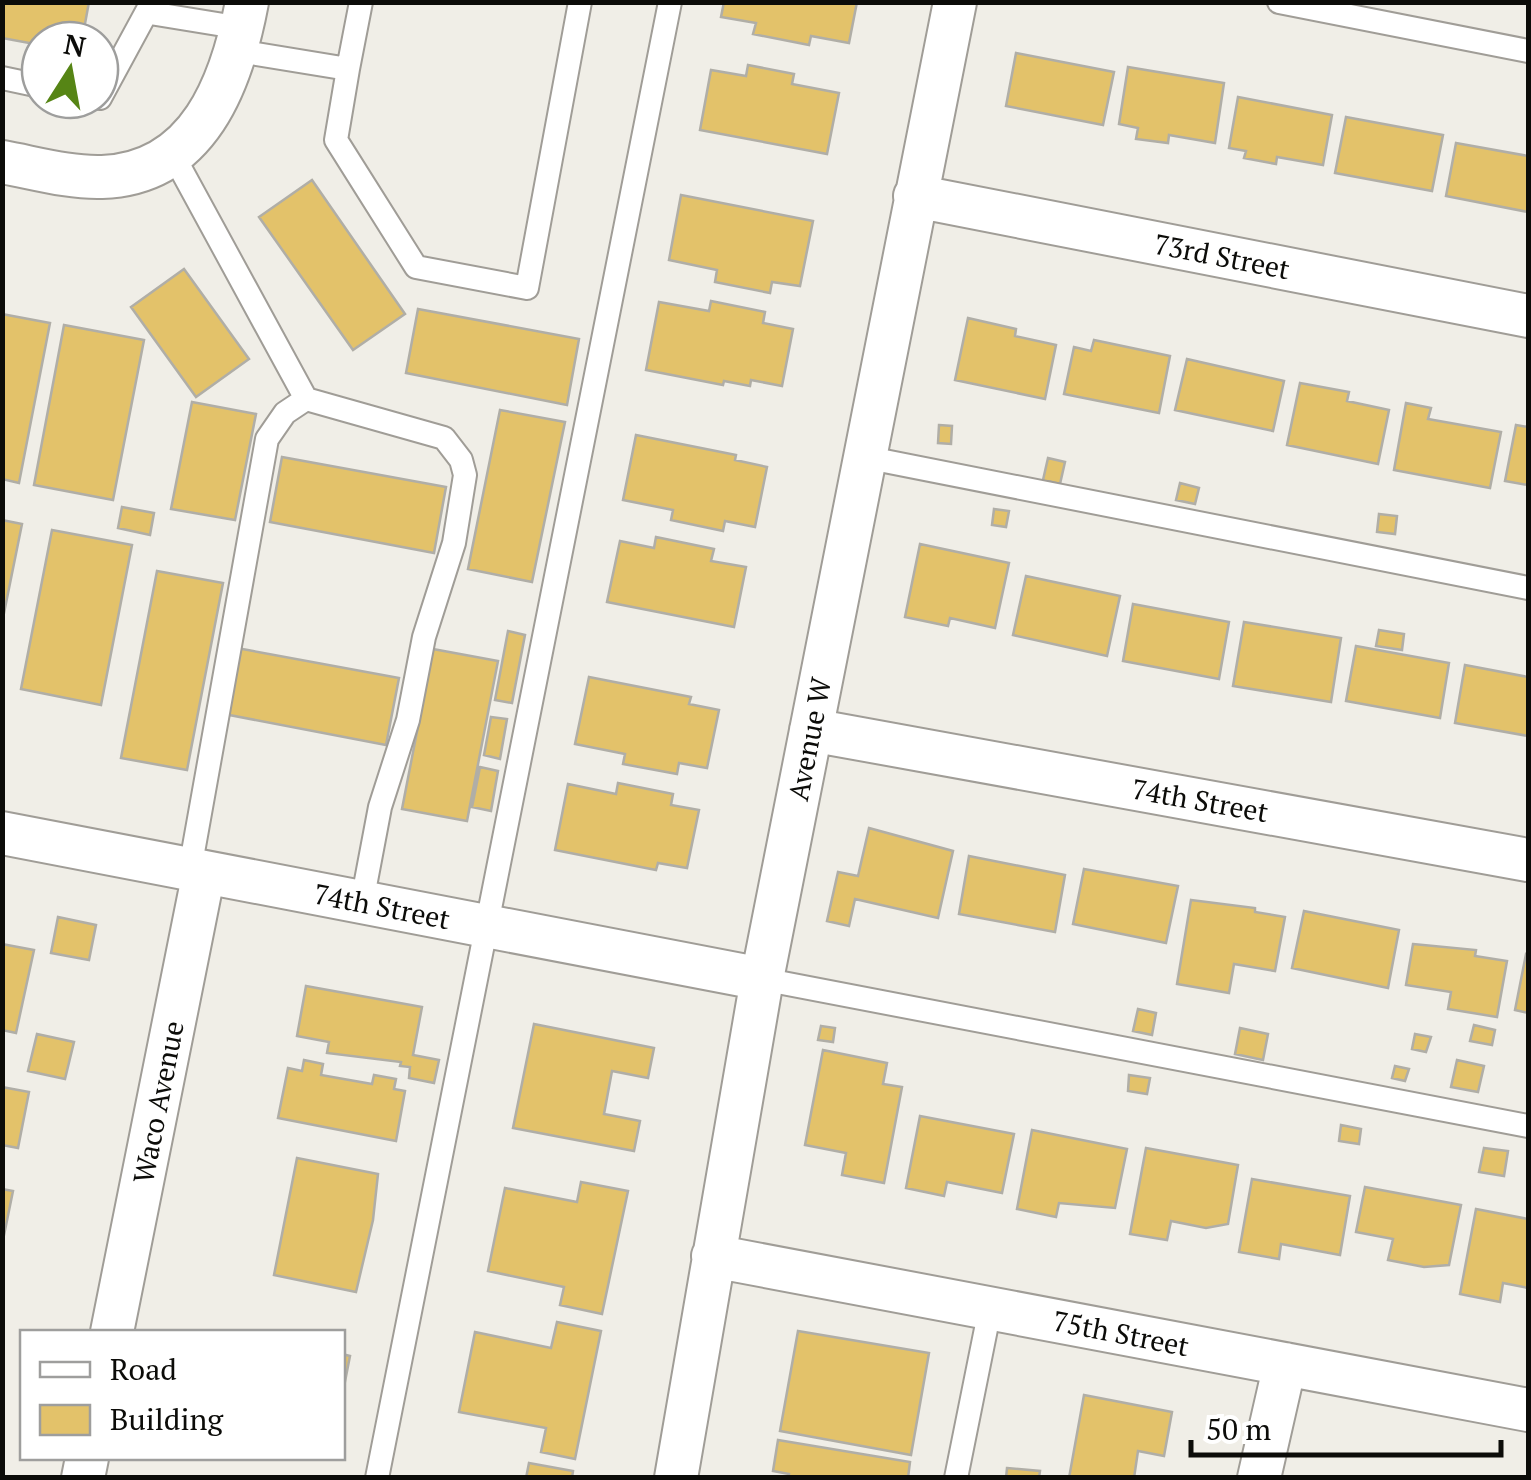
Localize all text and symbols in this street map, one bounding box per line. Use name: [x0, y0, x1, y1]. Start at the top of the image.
north arrow: [20, 20, 120, 120]
text: N: [61, 25, 89, 65]
street label: 73rd Street: [1151, 225, 1294, 287]
street label: Avenue W: [779, 673, 839, 804]
street label: 74th Street: [1129, 770, 1272, 830]
street label: 74th Street: [311, 875, 454, 937]
street label: Waco Avenue: [124, 1018, 192, 1186]
street label: 75th Street: [1050, 1302, 1193, 1364]
legend: [20, 1330, 345, 1460]
text: Road: [110, 1349, 177, 1389]
scale bar: [1191, 1395, 1501, 1457]
text: Building: [110, 1399, 224, 1439]
text: 50 m: [1206, 1409, 1271, 1449]

